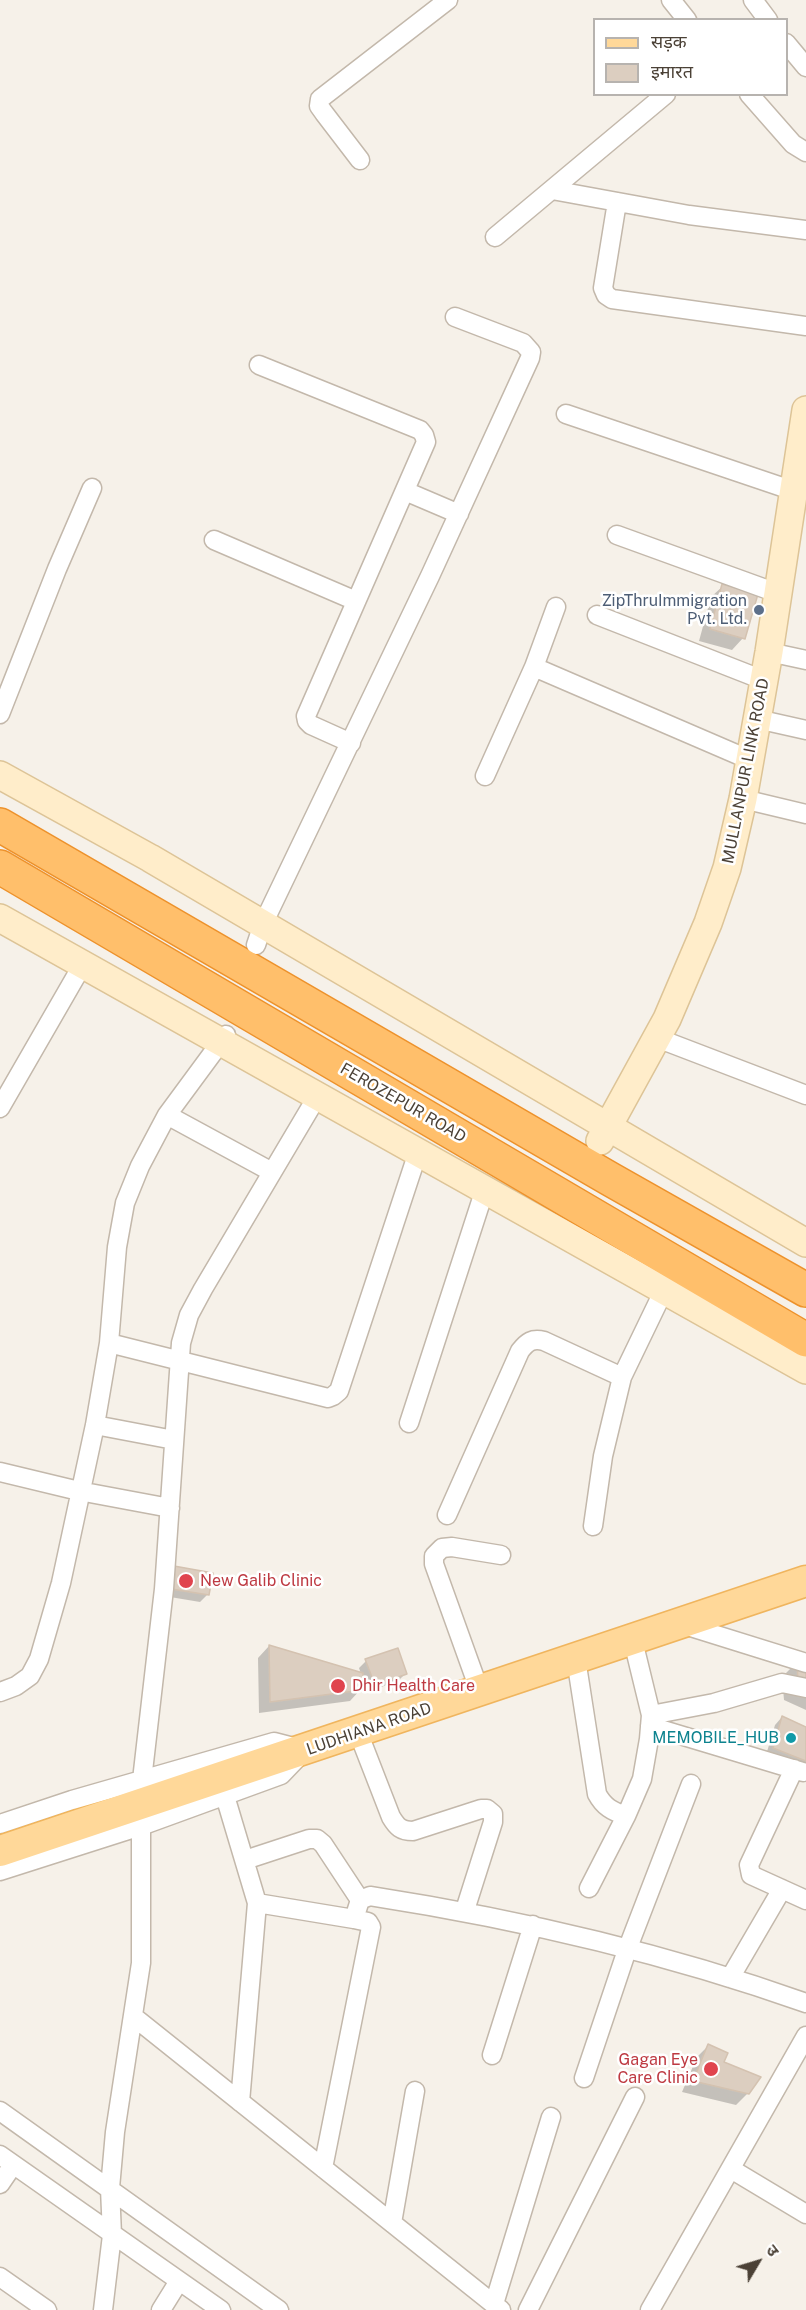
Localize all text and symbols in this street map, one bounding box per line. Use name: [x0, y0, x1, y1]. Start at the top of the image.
legend: [593, 18, 788, 96]
text: सड़क: [651, 31, 687, 52]
text: इमारत: [651, 61, 693, 82]
place label: ZipThruImmigration Pvt. Ltd.: [602, 591, 747, 629]
marker: ZipThruImmigration Pvt. Ltd.: [752, 603, 766, 617]
street label: MULLANPUR LINK ROAD: [719, 677, 773, 865]
street label: FEROZEPUR ROAD: [337, 1059, 469, 1147]
place label: New Galib Clinic: [200, 1571, 322, 1591]
marker: New Galib Clinic: [177, 1572, 195, 1590]
place label: Dhir Health Care: [352, 1676, 475, 1696]
marker: Dhir Health Care: [329, 1677, 347, 1695]
street label: LUDHIANA ROAD: [304, 1699, 434, 1759]
place label: MEMOBILE_HUB: [652, 1728, 779, 1748]
marker: MEMOBILE_HUB: [784, 1731, 798, 1745]
place label: Gagan Eye Care Clinic: [617, 2050, 698, 2088]
marker: Gagan Eye Care Clinic: [702, 2060, 720, 2078]
north arrow: [728, 2232, 788, 2292]
text: उ: [762, 2241, 783, 2260]

